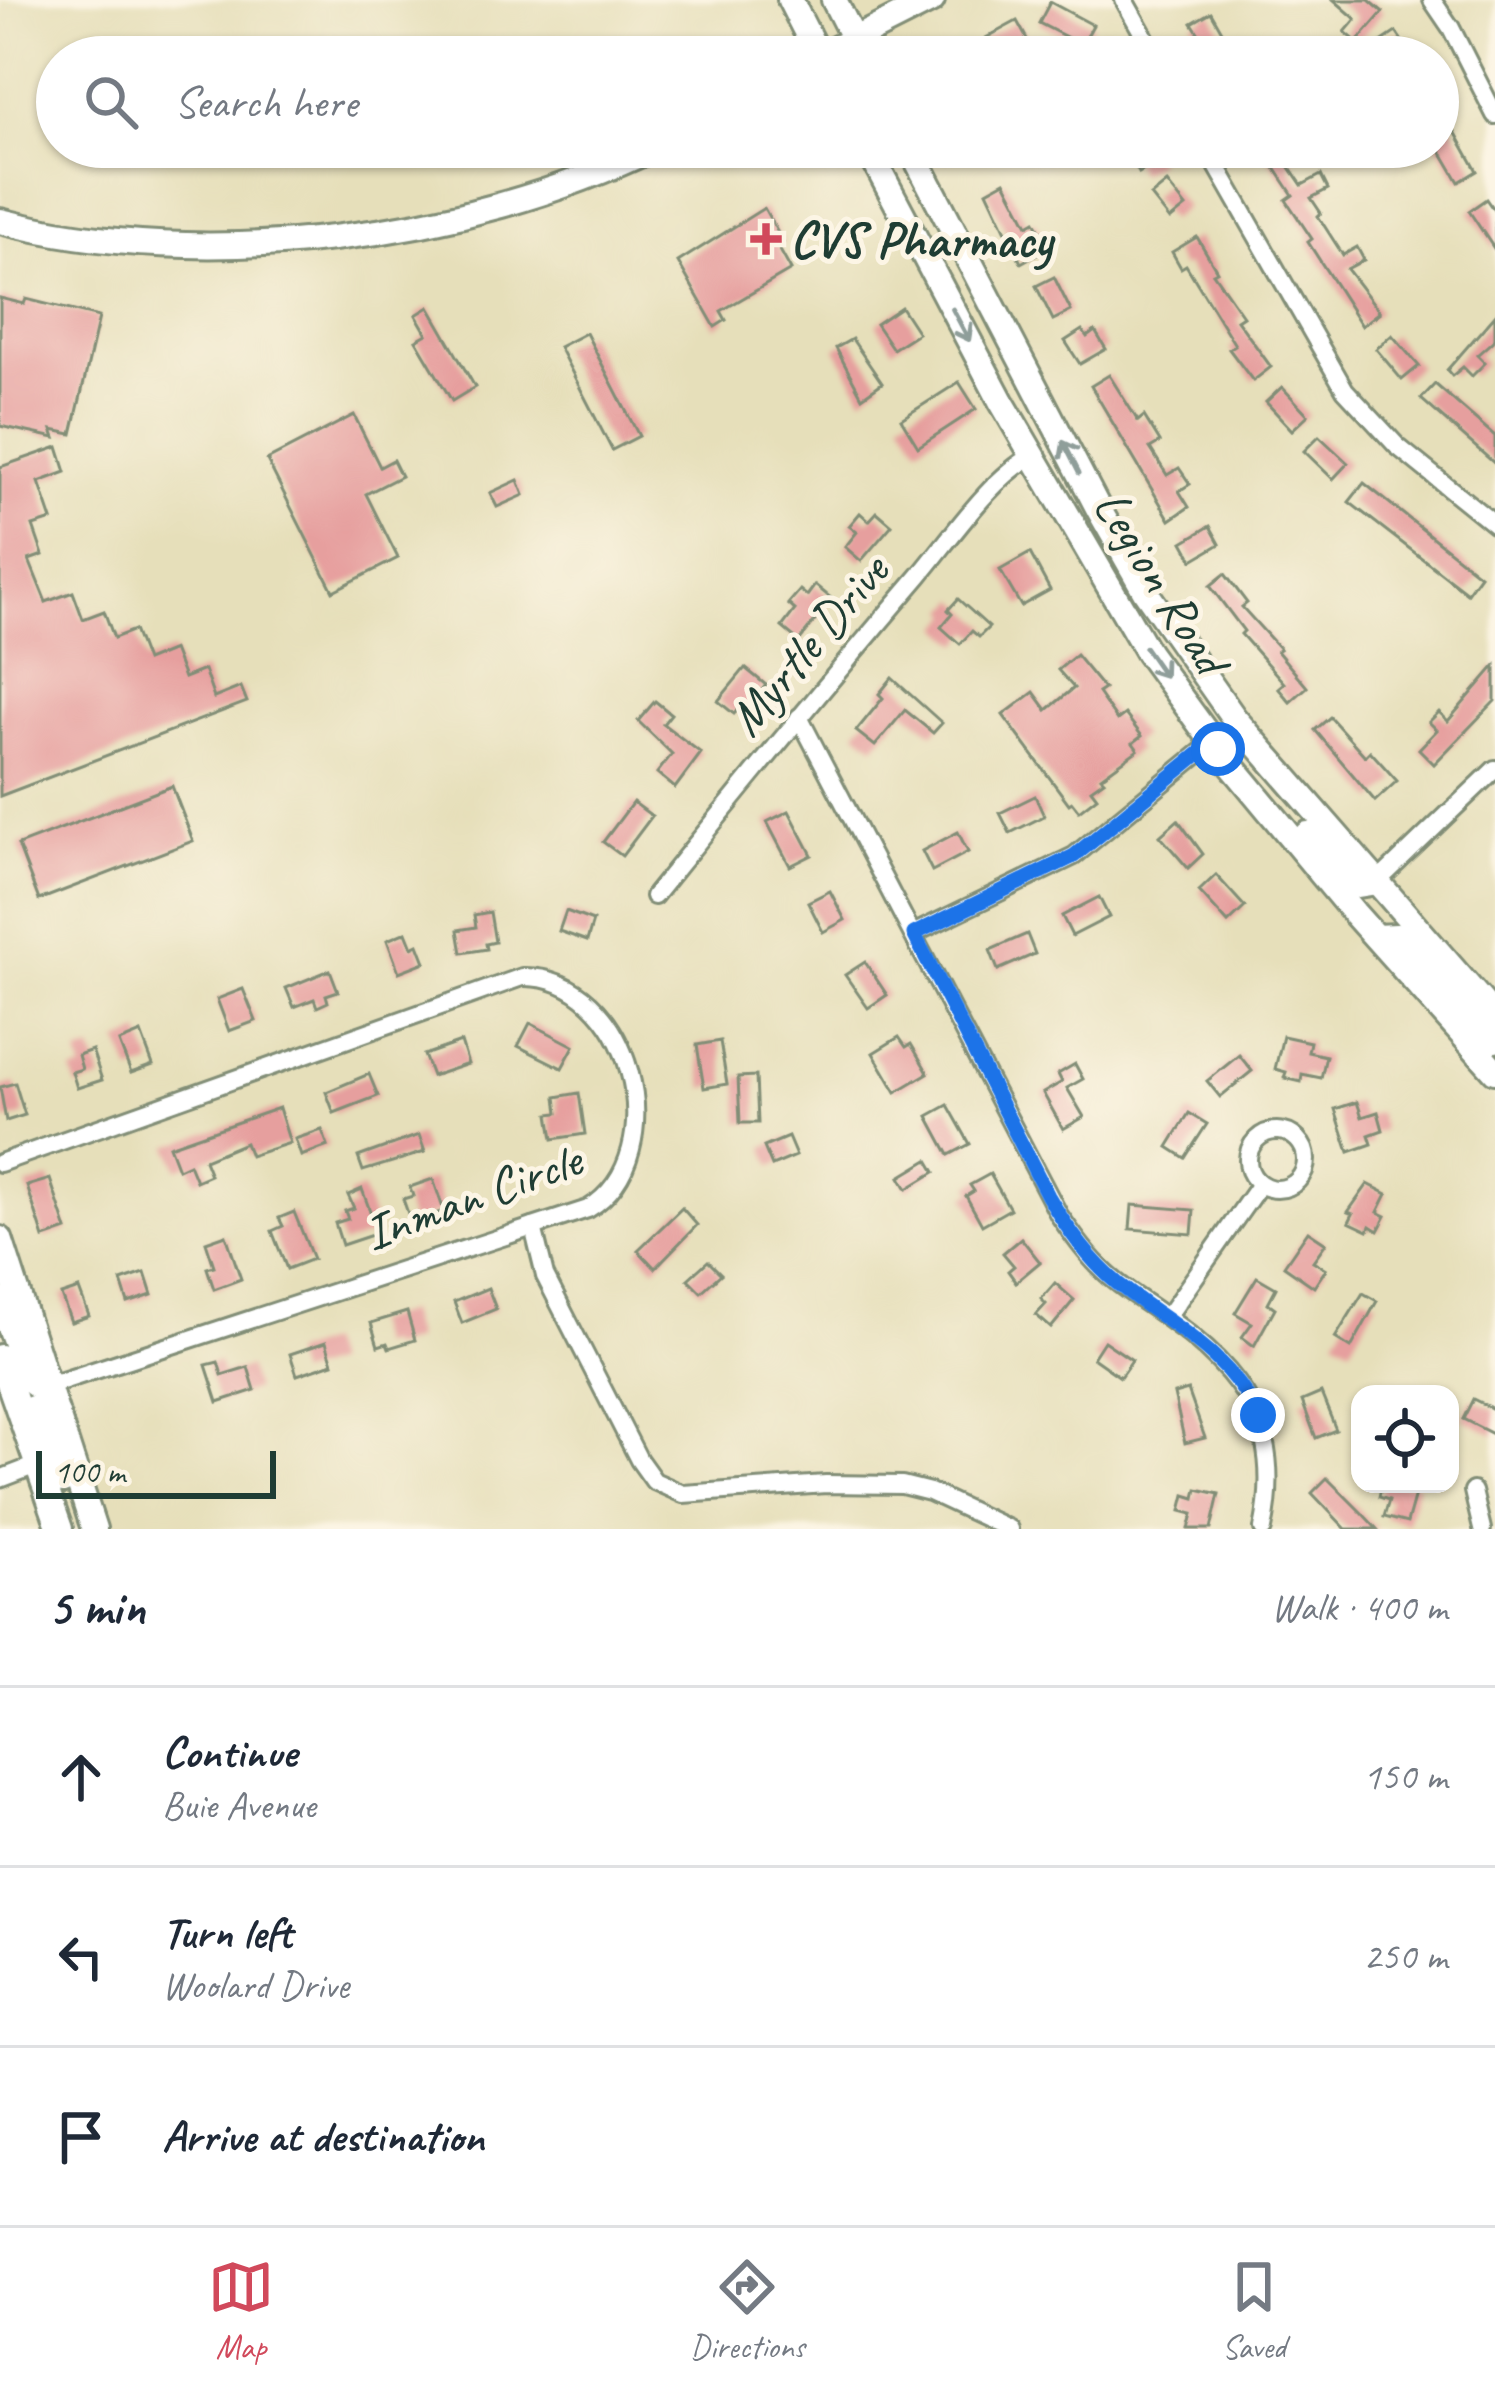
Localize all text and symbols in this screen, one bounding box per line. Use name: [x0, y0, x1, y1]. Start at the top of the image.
search box: [36, 36, 1459, 168]
icon: search: [78, 69, 144, 135]
text: Search here: [174, 74, 357, 131]
place label: CVS Pharmacy: [790, 208, 1055, 272]
marker: CVS Pharmacy: [753, 226, 779, 252]
one-way arrow: [950, 306, 973, 342]
one-way arrow: [1059, 441, 1082, 476]
street label: Legion Road: [1080, 478, 1246, 691]
street label: Myrtle Drive: [713, 538, 904, 748]
one-way arrow: [1142, 645, 1167, 679]
route start: [1191, 722, 1245, 776]
street label: Inman Circle: [355, 1126, 593, 1265]
map controls: [1351, 1385, 1459, 1493]
button: locate: [1351, 1385, 1459, 1493]
route end: [1231, 1388, 1285, 1442]
scale bar: [36, 1445, 276, 1498]
text: 100 m: [54, 1451, 125, 1493]
text: 5 min: [48, 1575, 145, 1639]
text: Walk · 400 m: [1271, 1583, 1447, 1632]
text: Continue: [162, 1724, 296, 1781]
icon: ahead: [48, 1744, 114, 1810]
text: 150 m: [1363, 1752, 1447, 1801]
text: Buie Avenue: [162, 1781, 316, 1830]
text: Turn left: [162, 1904, 292, 1961]
icon: left: [48, 1924, 114, 1990]
text: 250 m: [1363, 1932, 1447, 1981]
text: Woolard Drive: [162, 1961, 349, 2010]
icon: arrive: [48, 2104, 114, 2170]
text: Arrive at destination: [162, 2108, 484, 2165]
tab: Map: [208, 2254, 274, 2368]
tab: Directions: [690, 2254, 805, 2368]
tab: Saved: [1221, 2254, 1287, 2368]

